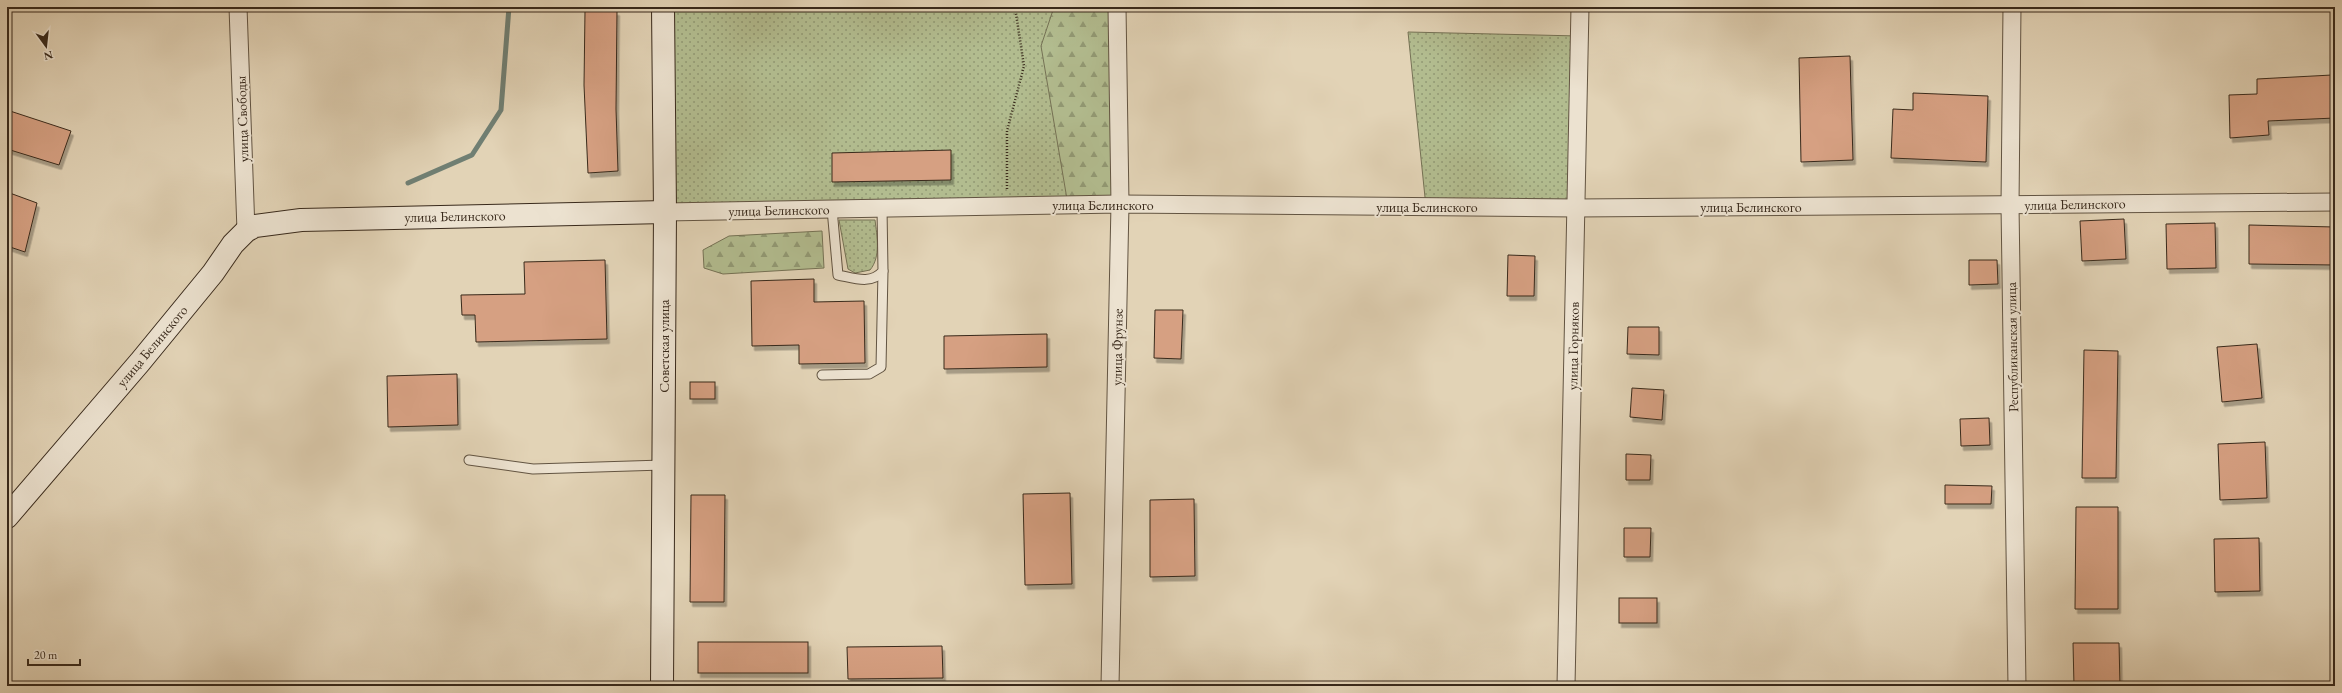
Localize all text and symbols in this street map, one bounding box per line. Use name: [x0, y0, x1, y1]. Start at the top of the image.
north arrow: [26, 26, 66, 66]
text: N: [42, 48, 55, 64]
street label: улица Свободы: [231, 75, 253, 162]
street label: улица Белинского: [2024, 194, 2126, 214]
street label: улица Белинского: [1052, 196, 1154, 214]
street label: улица Белинского: [1376, 198, 1478, 216]
street label: улица Белинского: [1700, 198, 1802, 216]
street label: улица Белинского: [728, 200, 830, 220]
street label: улица Белинского: [404, 206, 506, 226]
street label: Республиканская улица: [2002, 281, 2022, 412]
street label: Советская улица: [655, 299, 673, 393]
street label: улица Белинского: [113, 301, 191, 391]
street label: улица Горняков: [1563, 302, 1583, 390]
street label: улица Фрунзе: [1107, 308, 1127, 386]
scale bar: [28, 641, 80, 667]
text: 20 m: [34, 647, 58, 663]

